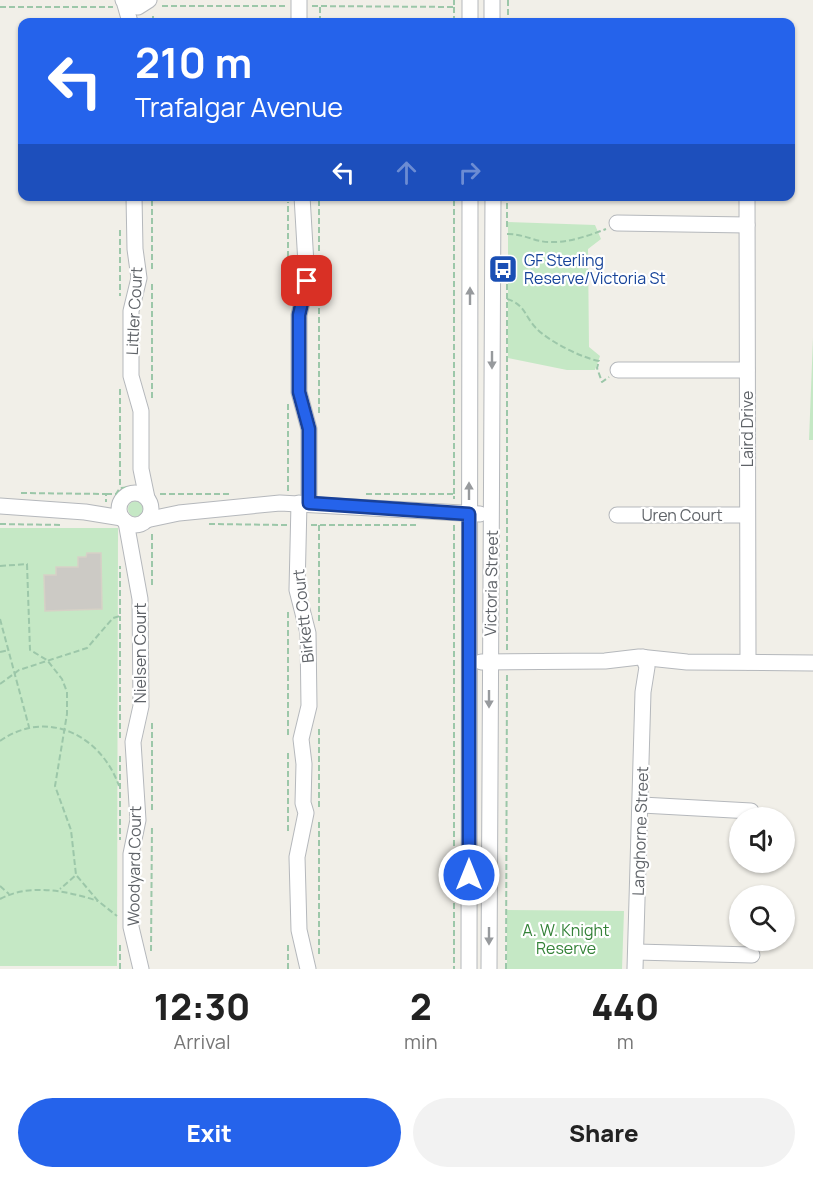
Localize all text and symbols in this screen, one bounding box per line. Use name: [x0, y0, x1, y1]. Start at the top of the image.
text: 210 m: [135, 33, 252, 91]
icon: left: [36, 42, 114, 120]
text: Trafalgar Avenue: [135, 88, 343, 125]
icon: left: [327, 156, 360, 189]
icon: ahead: [390, 156, 423, 189]
icon: right: [453, 156, 486, 189]
place label: GF Sterling Reserve/Victoria St: [524, 249, 666, 289]
bus stop icon: GF Sterling Reserve/Victoria St: [487, 253, 519, 285]
pin: [281, 255, 332, 306]
icon: arrive: [290, 264, 323, 297]
street label: Littler Court: [121, 266, 147, 356]
one-way arrow: [465, 286, 475, 305]
one-way arrow: [487, 350, 497, 369]
street label: Laird Drive: [736, 391, 758, 467]
one-way arrow: [464, 481, 474, 500]
street label: Uren Court: [641, 504, 723, 526]
street label: Victoria Street: [479, 530, 503, 636]
street label: Birkett Court: [287, 568, 319, 664]
street label: Nielsen Court: [129, 603, 151, 703]
one-way arrow: [484, 689, 494, 708]
street label: Langhorne Street: [627, 766, 653, 896]
street label: Woodyard Court: [122, 806, 146, 926]
map controls: [729, 807, 795, 951]
button: sound: [729, 807, 795, 873]
position arrow: [437, 843, 501, 907]
button: search: [729, 885, 795, 951]
park label: A. W. Knight Reserve: [523, 919, 609, 959]
one-way arrow: [484, 926, 494, 945]
text: 12:30: [154, 982, 250, 1031]
text: 2: [410, 982, 432, 1031]
text: 440: [591, 982, 659, 1031]
text: Arrival: [173, 1028, 231, 1055]
text: min: [404, 1028, 438, 1055]
text: m: [617, 1028, 634, 1055]
button: Exit: [18, 1098, 401, 1167]
button: Share: [413, 1098, 795, 1167]

